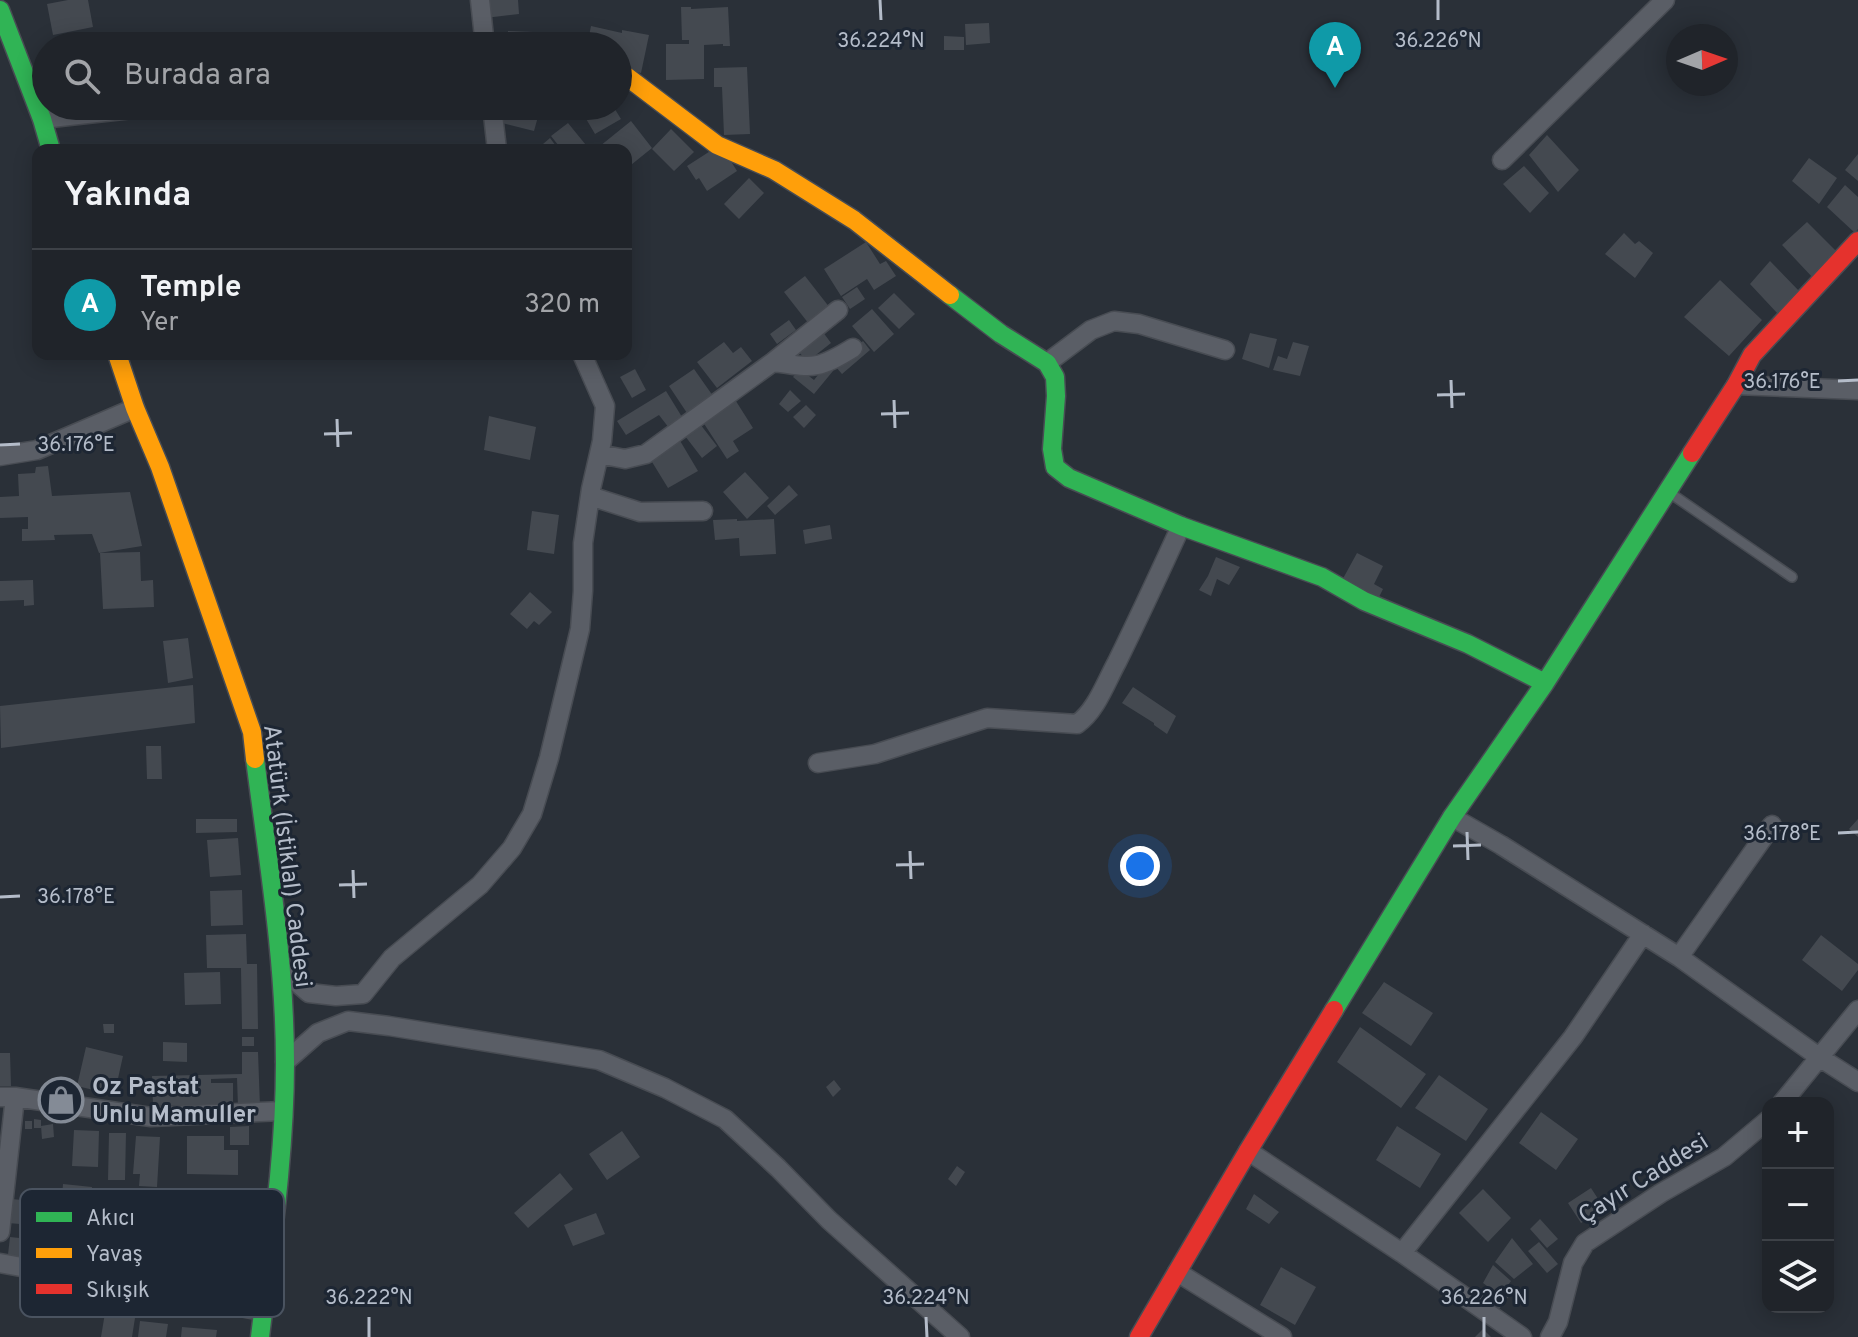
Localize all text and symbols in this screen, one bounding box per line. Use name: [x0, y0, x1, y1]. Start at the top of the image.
pin: A: [1309, 22, 1361, 88]
north arrow: [1666, 24, 1738, 96]
text: 36.224°N: [837, 29, 925, 55]
text: 36.226°N: [1394, 29, 1482, 55]
search box: [32, 32, 632, 120]
icon: search: [60, 54, 104, 98]
text: Burada ara: [124, 58, 271, 95]
text: Yakında: [64, 175, 191, 218]
text: Temple: [140, 270, 242, 307]
text: A: [81, 289, 99, 322]
text: 320 m: [524, 289, 600, 322]
text: Yer: [140, 307, 179, 340]
text: 36.176°E: [1743, 370, 1821, 396]
text: 36.176°E: [37, 433, 115, 459]
street label: Atatürk (İstiklal) Caddesi: [255, 723, 318, 990]
text: 36.178°E: [1743, 822, 1821, 848]
your location: [1120, 846, 1160, 886]
text: 36.178°E: [37, 885, 115, 911]
place label: Oz Pastat Unlu Mamuller: [92, 1073, 256, 1131]
shop icon: Oz Pastat Unlu Mamuller: [37, 1076, 85, 1124]
map controls: [1762, 1097, 1834, 1313]
button: +: [1762, 1097, 1834, 1169]
street label: Çayır Caddesi: [1573, 1128, 1715, 1232]
button: −: [1762, 1169, 1834, 1241]
legend: [20, 1189, 284, 1317]
text: Akıcı: [86, 1206, 135, 1233]
button: layers: [1762, 1241, 1834, 1313]
text: Yavaş: [86, 1242, 143, 1269]
text: Sıkışık: [86, 1278, 150, 1305]
text: 36.222°N: [325, 1286, 413, 1312]
text: 36.224°N: [882, 1286, 970, 1312]
text: 36.226°N: [1440, 1286, 1528, 1312]

